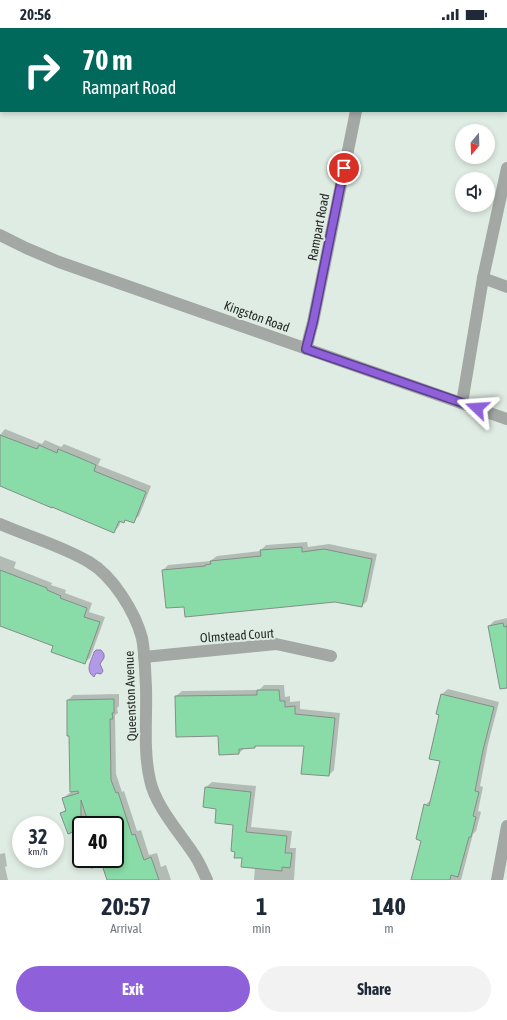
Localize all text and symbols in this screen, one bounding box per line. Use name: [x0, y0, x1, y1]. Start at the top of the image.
text: 20:56: [20, 6, 51, 23]
icon: right: [16, 44, 68, 96]
text: 70 m: [82, 44, 132, 76]
text: Rampart Road: [82, 77, 176, 98]
north arrow: [455, 124, 495, 164]
map controls: [455, 124, 495, 212]
pin: [327, 151, 361, 185]
icon: arrive: [333, 157, 355, 179]
button: sound: [455, 172, 495, 212]
street label: Rampart Road: [305, 192, 332, 262]
street label: Kingston Road: [222, 298, 292, 335]
position arrow: [456, 387, 498, 429]
street label: Olmstead Court: [200, 625, 275, 646]
street label: Queenston Avenue: [121, 651, 140, 741]
speed limit sign: 40: [72, 816, 124, 868]
text: 32: [29, 825, 47, 848]
text: km/h: [28, 846, 48, 857]
text: 20:57: [101, 893, 151, 920]
text: 1: [256, 893, 267, 920]
text: 140: [372, 893, 406, 920]
text: Arrival: [110, 921, 142, 936]
text: min: [252, 921, 271, 936]
text: m: [384, 921, 394, 936]
button: Exit: [16, 966, 250, 1012]
button: Share: [258, 966, 491, 1012]

